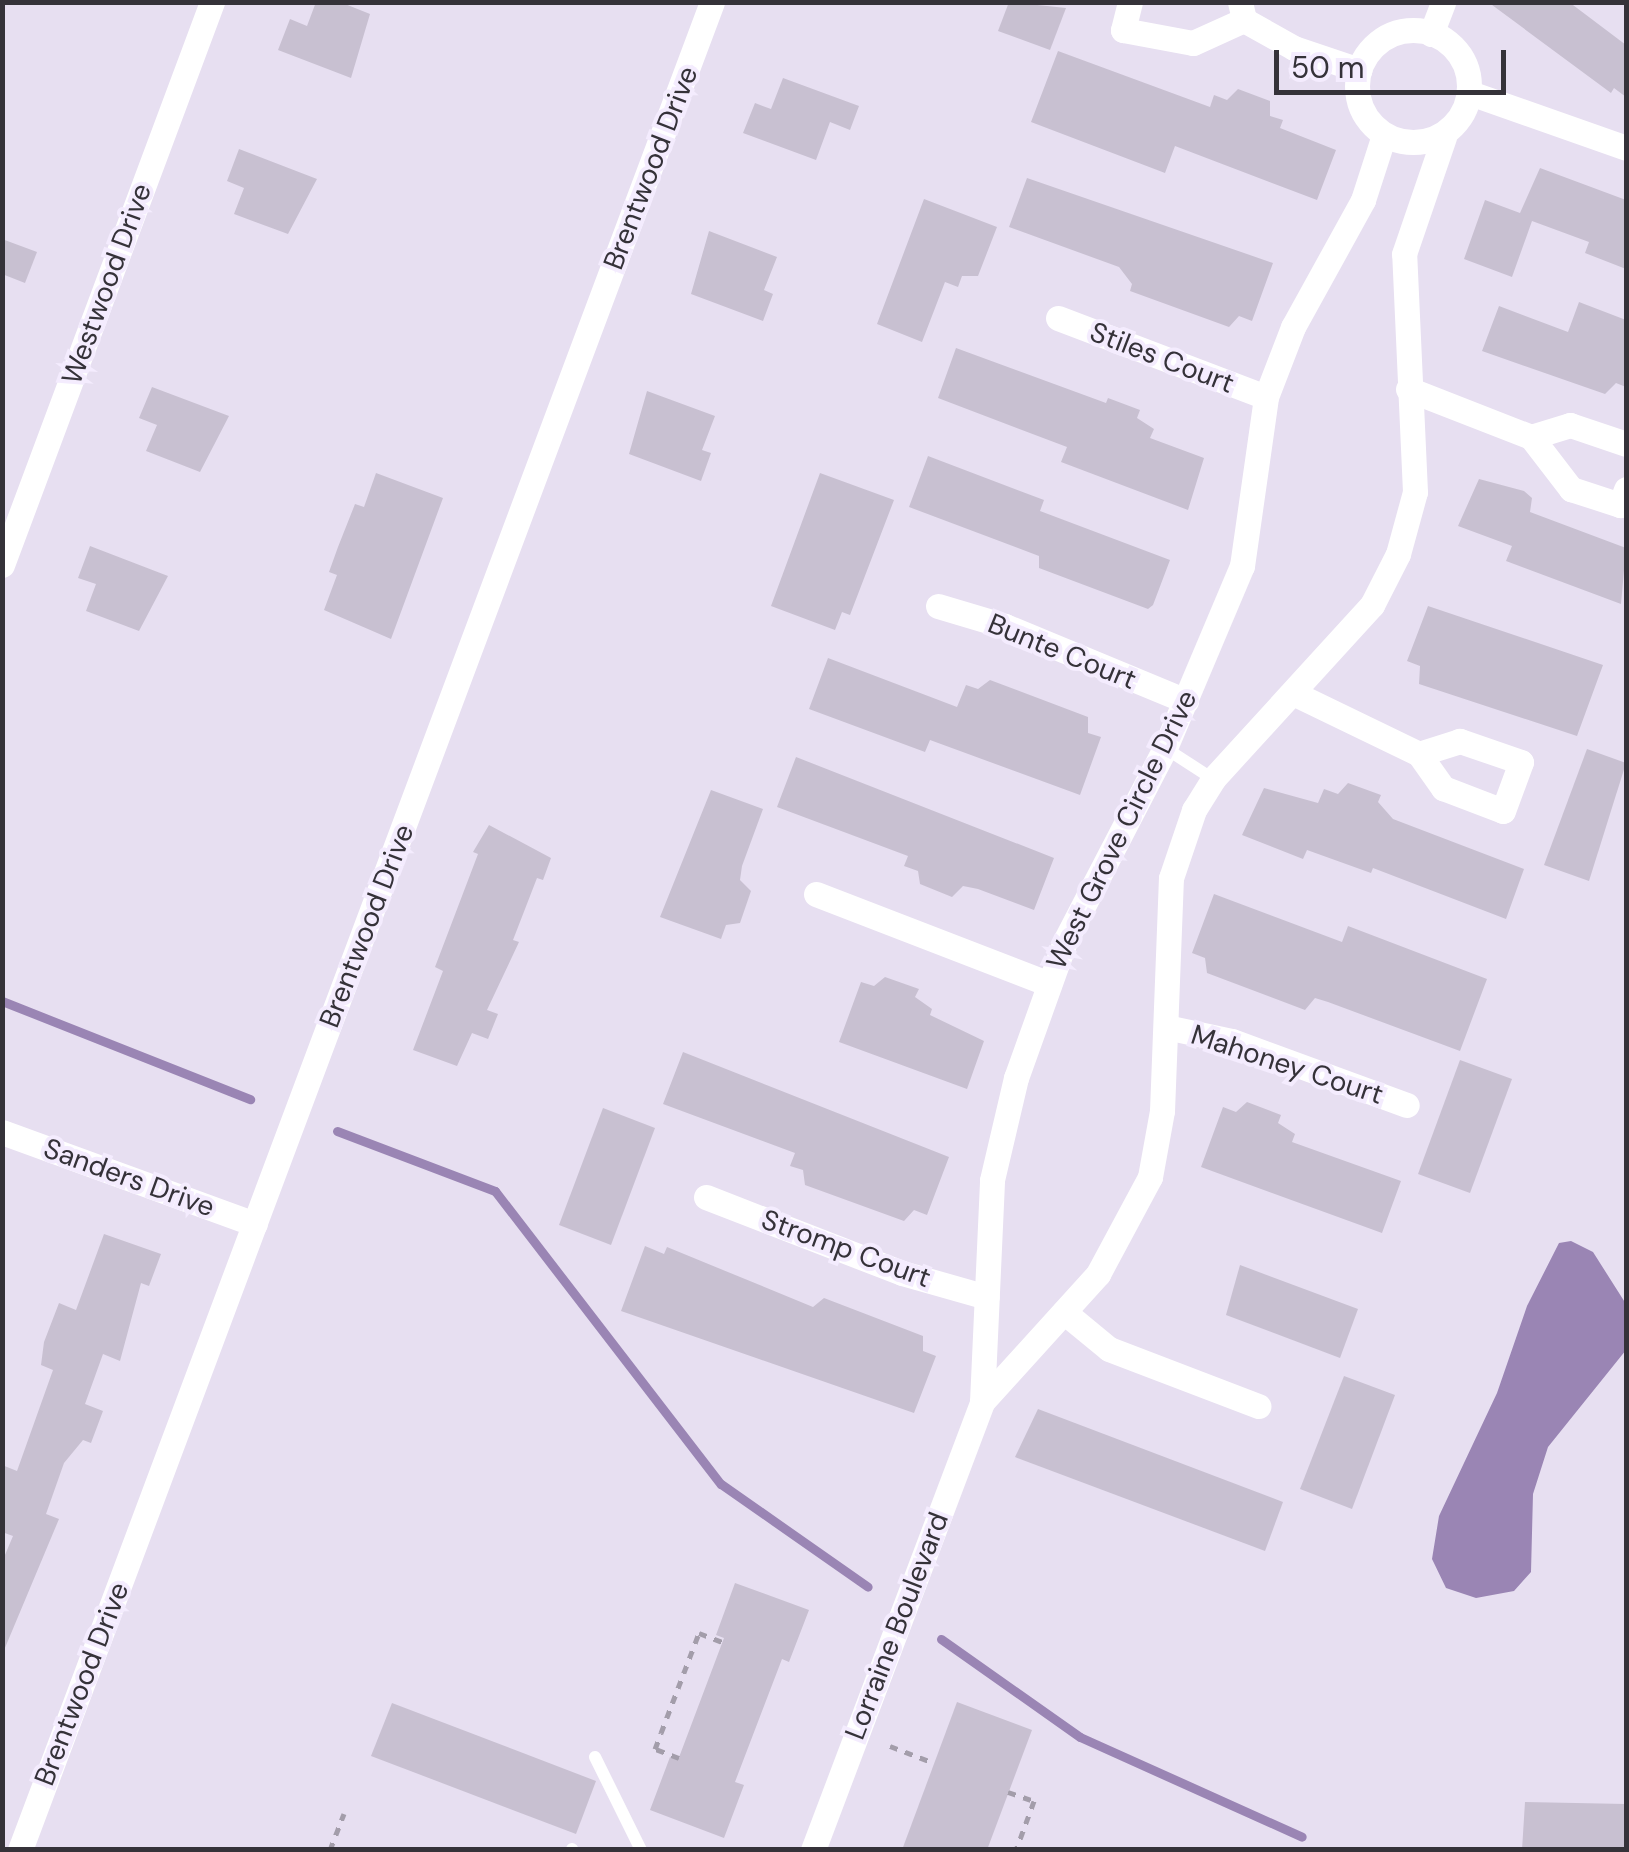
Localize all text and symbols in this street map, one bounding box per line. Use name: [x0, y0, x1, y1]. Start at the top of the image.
scale bar: [1279, 30, 1512, 92]
text: 50 m: [1291, 48, 1365, 87]
street label: Brentwood Drive: [597, 62, 705, 274]
street label: Westwood Drive: [55, 179, 159, 389]
street label: Stiles Court: [1085, 315, 1239, 401]
street label: Bunte Court: [983, 607, 1141, 697]
street label: West Grove Circle Drive: [1040, 685, 1204, 975]
street label: Brentwood Drive: [313, 820, 421, 1032]
street label: Mahoney Court: [1187, 1018, 1387, 1112]
street label: Sanders Drive: [39, 1132, 219, 1224]
street label: Stromp Court: [757, 1203, 935, 1295]
street label: Lorraine Boulevard: [838, 1508, 956, 1744]
street label: Brentwood Drive: [28, 1578, 136, 1790]

